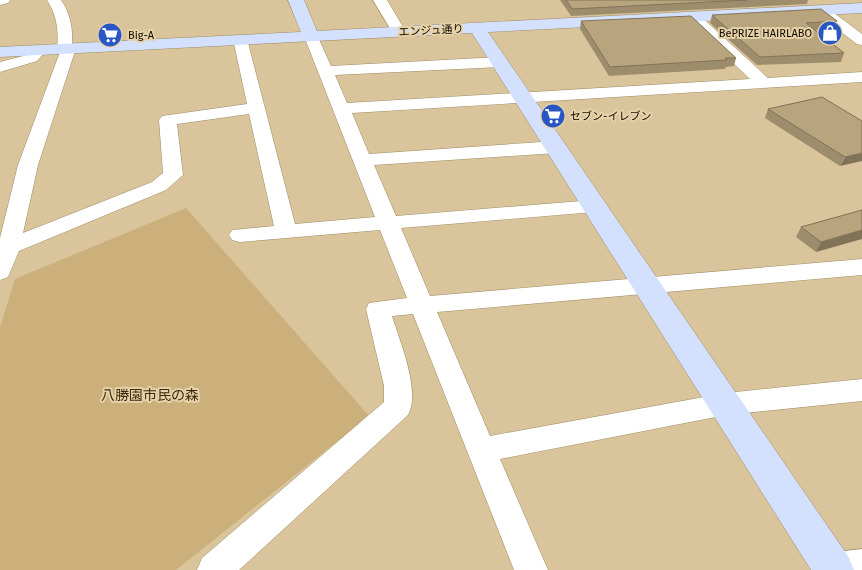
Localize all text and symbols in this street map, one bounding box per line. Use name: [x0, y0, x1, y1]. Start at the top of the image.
shop icon: BePRIZE HAIRLABO: [817, 20, 843, 46]
supermarket icon: Big-A: [97, 22, 123, 48]
street label: エンジュ通り: [398, 22, 464, 39]
place label: BePRIZE HAIRLABO: [719, 27, 812, 40]
place label: Big-A: [128, 29, 155, 42]
supermarket icon: セブン-イレブン: [540, 103, 566, 129]
place label: セブン-イレブン: [570, 110, 651, 123]
park label: 八勝園市民の森: [101, 387, 199, 404]

